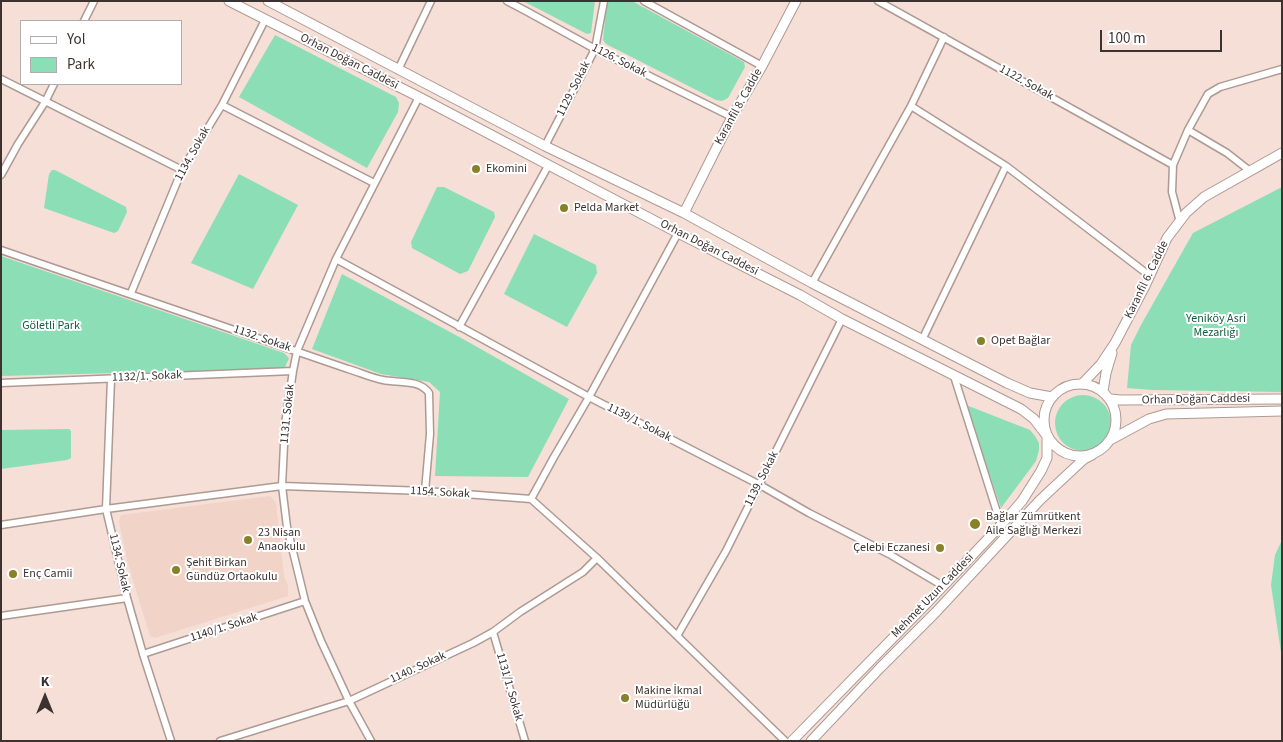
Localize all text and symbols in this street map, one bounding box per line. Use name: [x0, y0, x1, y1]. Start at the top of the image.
legend: [20, 20, 182, 85]
scale bar: [1103, 20, 1226, 52]
text: 100 m: [1108, 28, 1146, 49]
text: Yol: [67, 29, 85, 50]
street label: Orhan Doğan Caddesi: [297, 31, 401, 93]
street label: 1126. Sokak: [589, 41, 649, 81]
text: Park: [67, 54, 95, 75]
street label: 1129. Sokak: [554, 59, 594, 119]
street label: 1122. Sokak: [996, 62, 1056, 104]
street label: Karanfil 8. Cadde: [712, 66, 766, 148]
street label: 1134. Sokak: [172, 124, 214, 184]
place label: Ekomini: [486, 162, 527, 176]
marker: Ekomini: [470, 163, 482, 175]
place label: Pelda Market: [574, 201, 639, 215]
marker: Pelda Market: [558, 202, 570, 214]
street label: Orhan Doğan Caddesi: [657, 217, 761, 279]
street label: Karanfil 6. Cadde: [1122, 239, 1172, 321]
park label: Yeniköy Asri Mezarlığı: [1186, 312, 1246, 340]
park label: Göletli Park: [22, 319, 80, 333]
street label: 1132. Sokak: [231, 322, 293, 356]
place label: Opet Bağlar: [991, 334, 1050, 348]
marker: Opet Bağlar: [975, 335, 987, 347]
street label: 1132/1. Sokak: [112, 369, 182, 385]
street label: 1131. Sokak: [278, 383, 298, 445]
street label: Orhan Doğan Caddesi: [1142, 392, 1250, 408]
street label: 1139/1. Sokak: [604, 401, 674, 445]
street label: 1139. Sokak: [742, 449, 782, 509]
street label: 1154. Sokak: [410, 484, 470, 502]
place label: Bağlar Zümrütkent Aile Sağlığı Merkezi: [986, 510, 1081, 538]
marker: Bağlar Zümrütkent Aile Sağlığı Merkezi: [968, 517, 982, 531]
place label: 23 Nisan Anaokulu: [258, 526, 306, 554]
street label: 1134. Sokak: [105, 532, 133, 594]
marker: 23 Nisan Anaokulu: [242, 534, 254, 546]
place label: Çelebi Eczanesi: [853, 541, 930, 555]
marker: Çelebi Eczanesi: [934, 542, 946, 554]
street label: Mehmet Uzun Caddesi: [889, 551, 977, 641]
place label: Şehit Birkan Gündüz Ortaokulu: [186, 556, 278, 584]
marker: Şehit Birkan Gündüz Ortaokulu: [170, 564, 182, 576]
place label: Enç Camii: [23, 567, 73, 581]
marker: Enç Camii: [7, 568, 19, 580]
street label: 1140/1. Sokak: [188, 610, 260, 646]
street label: 1140. Sokak: [388, 649, 448, 687]
street label: 1131/1. Sokak: [492, 651, 526, 723]
north arrow: [20, 672, 70, 722]
text: K: [41, 672, 49, 692]
place label: Makine İkmal Müdürlüğü: [635, 684, 702, 712]
marker: Makine İkmal Müdürlüğü: [619, 692, 631, 704]

